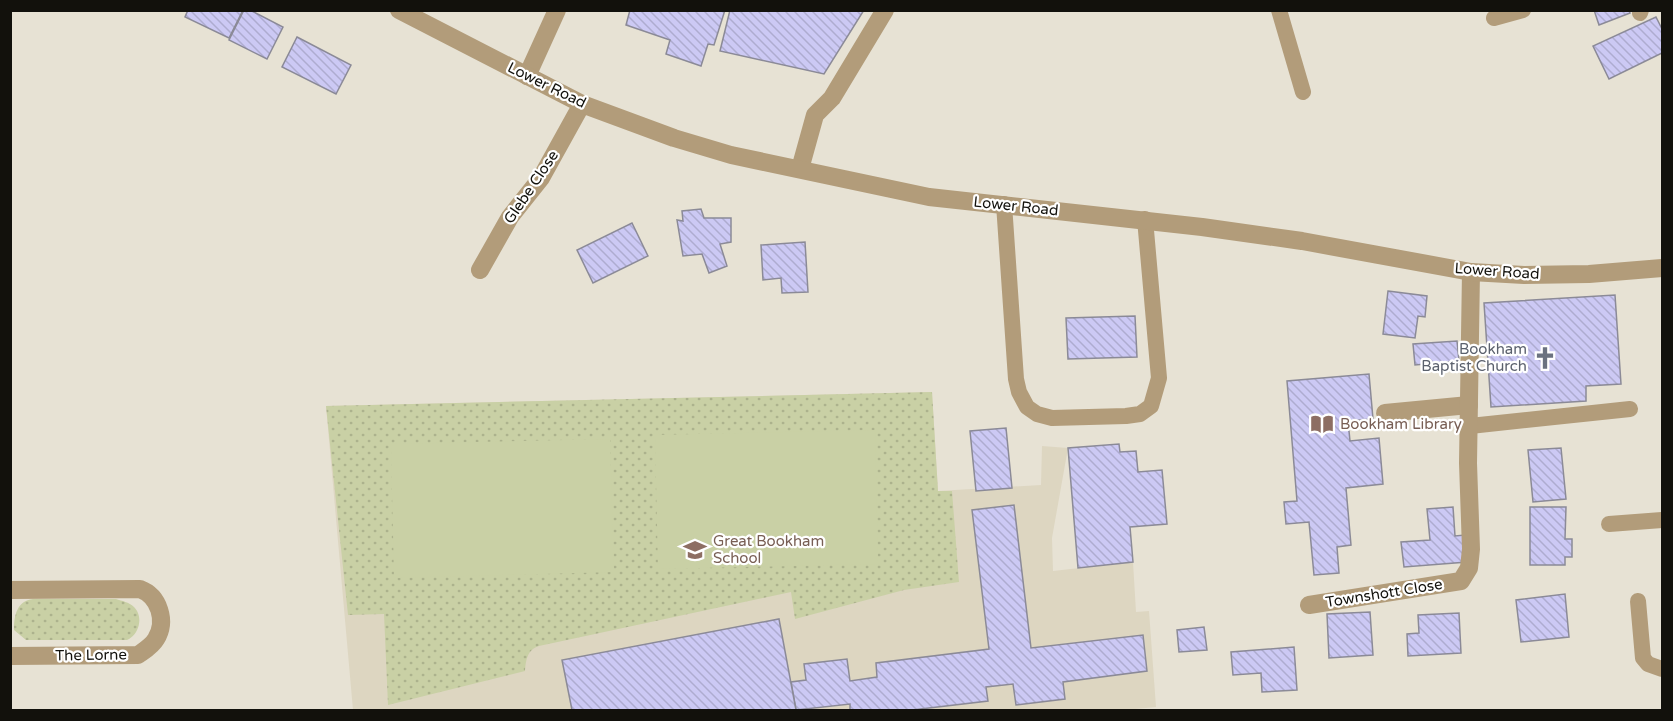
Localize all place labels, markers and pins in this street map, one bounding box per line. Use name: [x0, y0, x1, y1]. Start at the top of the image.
place label: Bookham Baptist Church: [1421, 340, 1527, 375]
church icon: Bookham Baptist Church: [1532, 345, 1558, 371]
library icon: Bookham Library: [1309, 411, 1335, 437]
place label: Bookham Library: [1340, 415, 1462, 433]
place label: Great Bookham School: [713, 532, 824, 567]
school or university icon: Great Bookham School: [682, 537, 708, 563]

